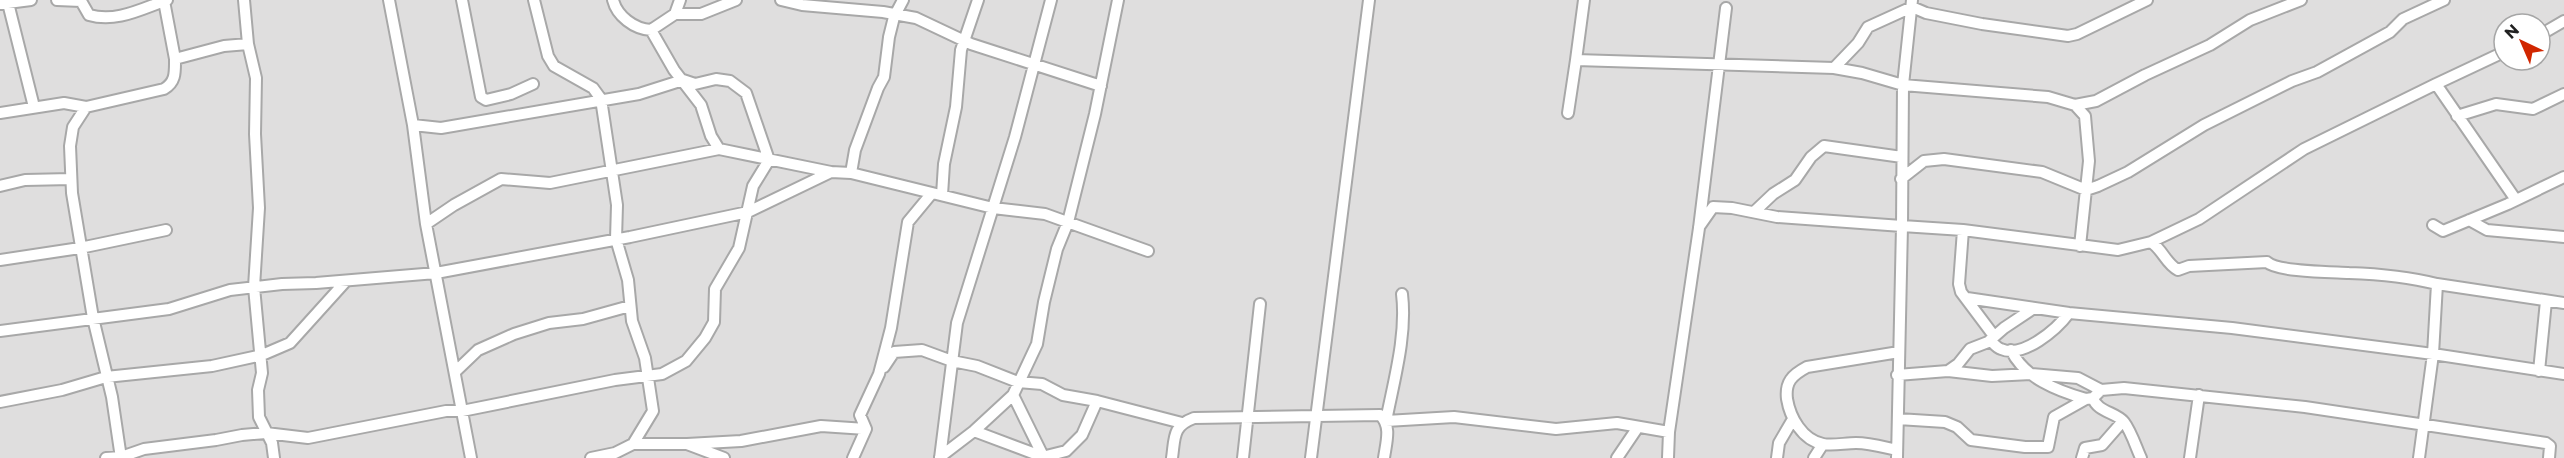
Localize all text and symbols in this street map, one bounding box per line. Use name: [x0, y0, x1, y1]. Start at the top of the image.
north arrow: [2492, 12, 2552, 72]
text: N: [2501, 20, 2523, 43]

